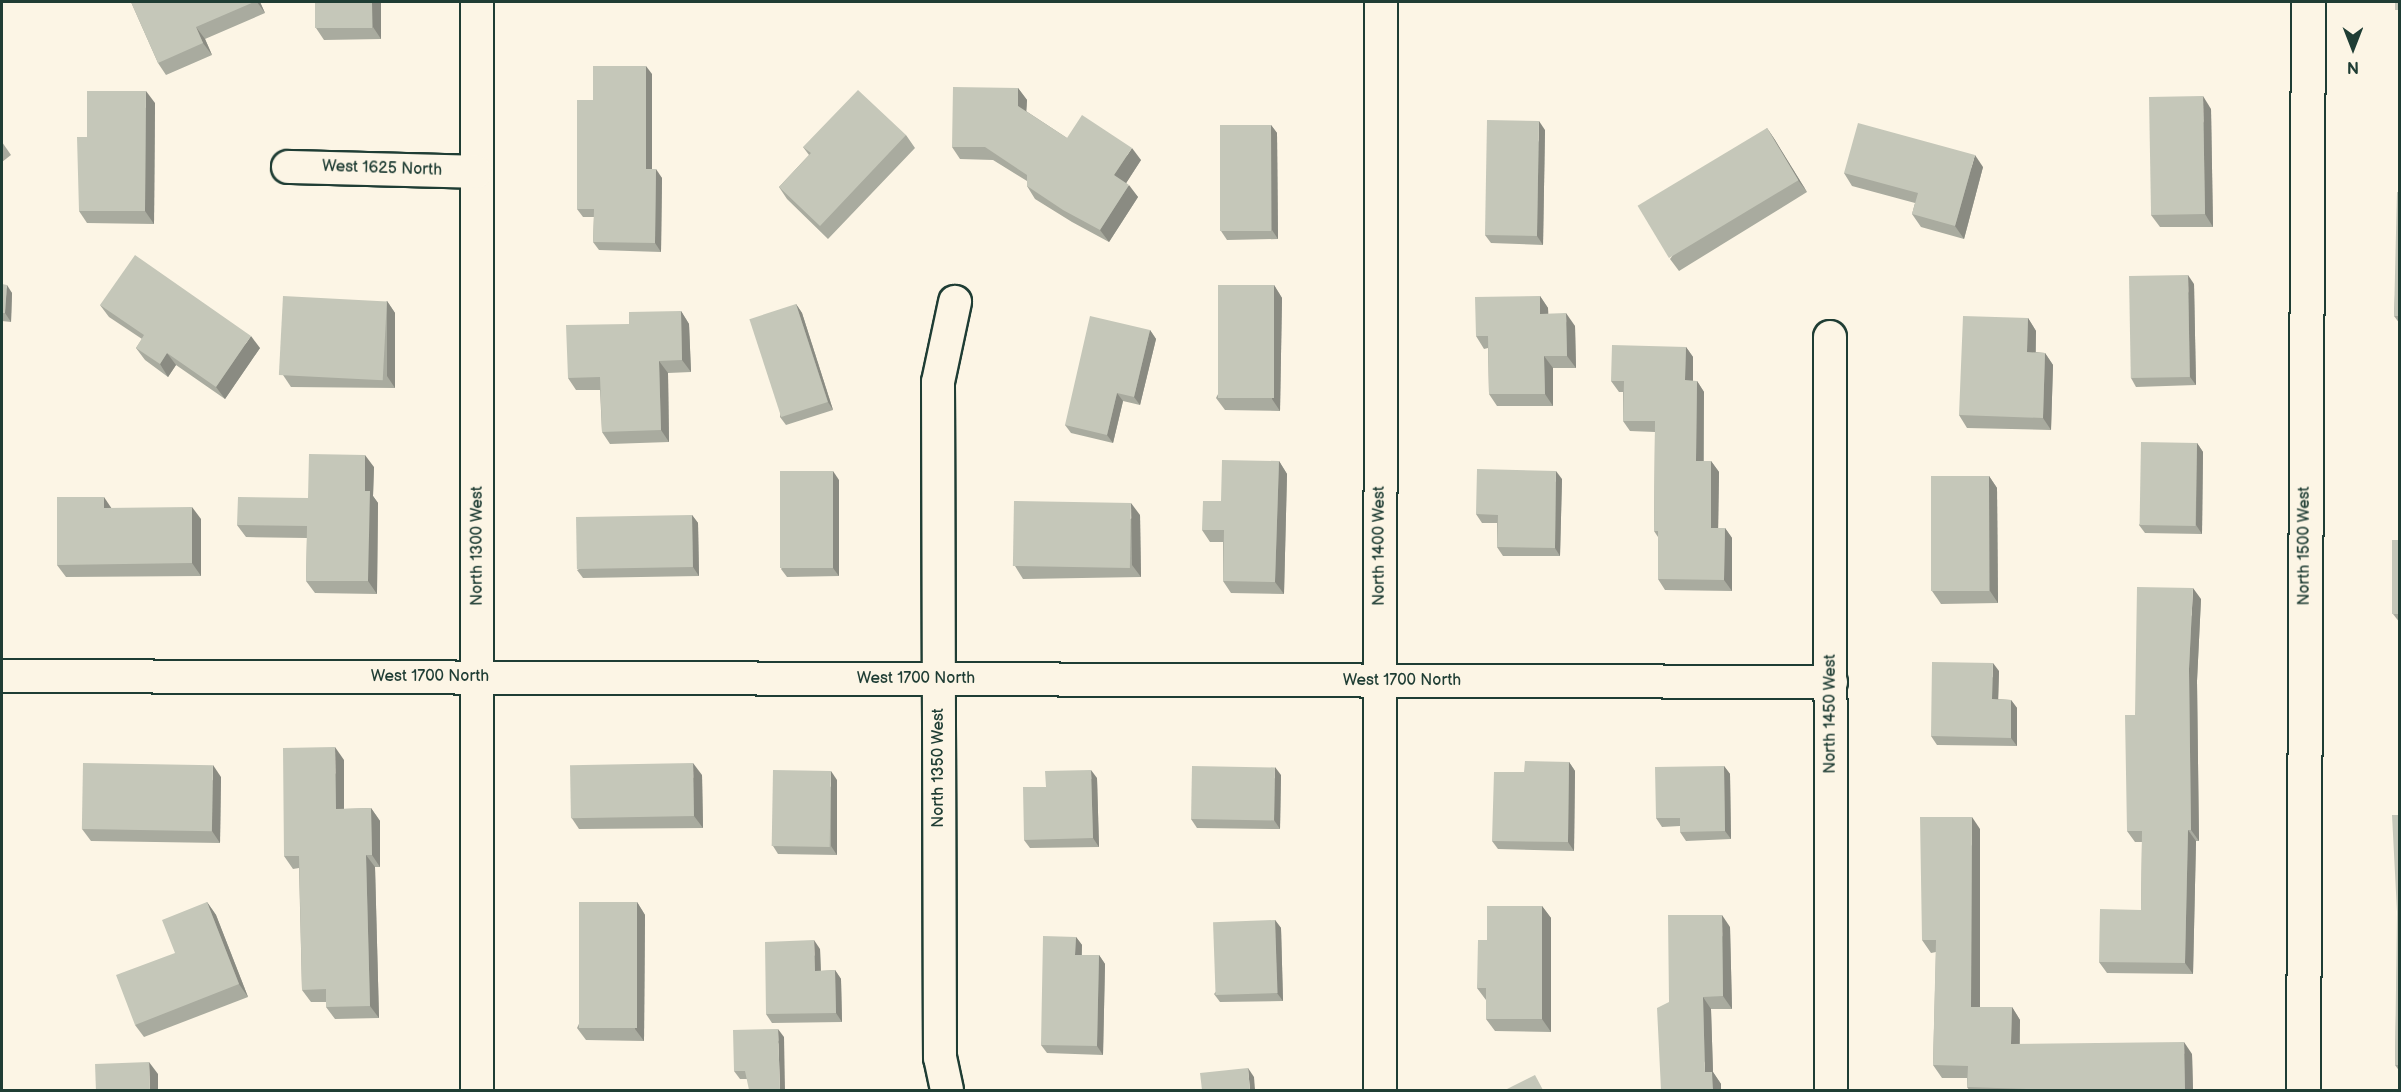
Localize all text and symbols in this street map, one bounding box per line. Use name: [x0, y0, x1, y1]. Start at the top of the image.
north arrow: [2323, 18, 2383, 78]
text: N: [2347, 57, 2359, 76]
street label: West 1625 North: [322, 157, 442, 181]
street label: North 1300 West: [468, 486, 488, 606]
street label: North 1400 West: [1370, 486, 1390, 606]
street label: North 1500 West: [2295, 486, 2315, 606]
street label: North 1450 West: [1821, 654, 1841, 774]
street label: West 1700 North: [371, 667, 489, 687]
street label: West 1700 North: [857, 669, 975, 689]
street label: West 1700 North: [1343, 671, 1461, 691]
street label: North 1350 West: [929, 708, 949, 828]

